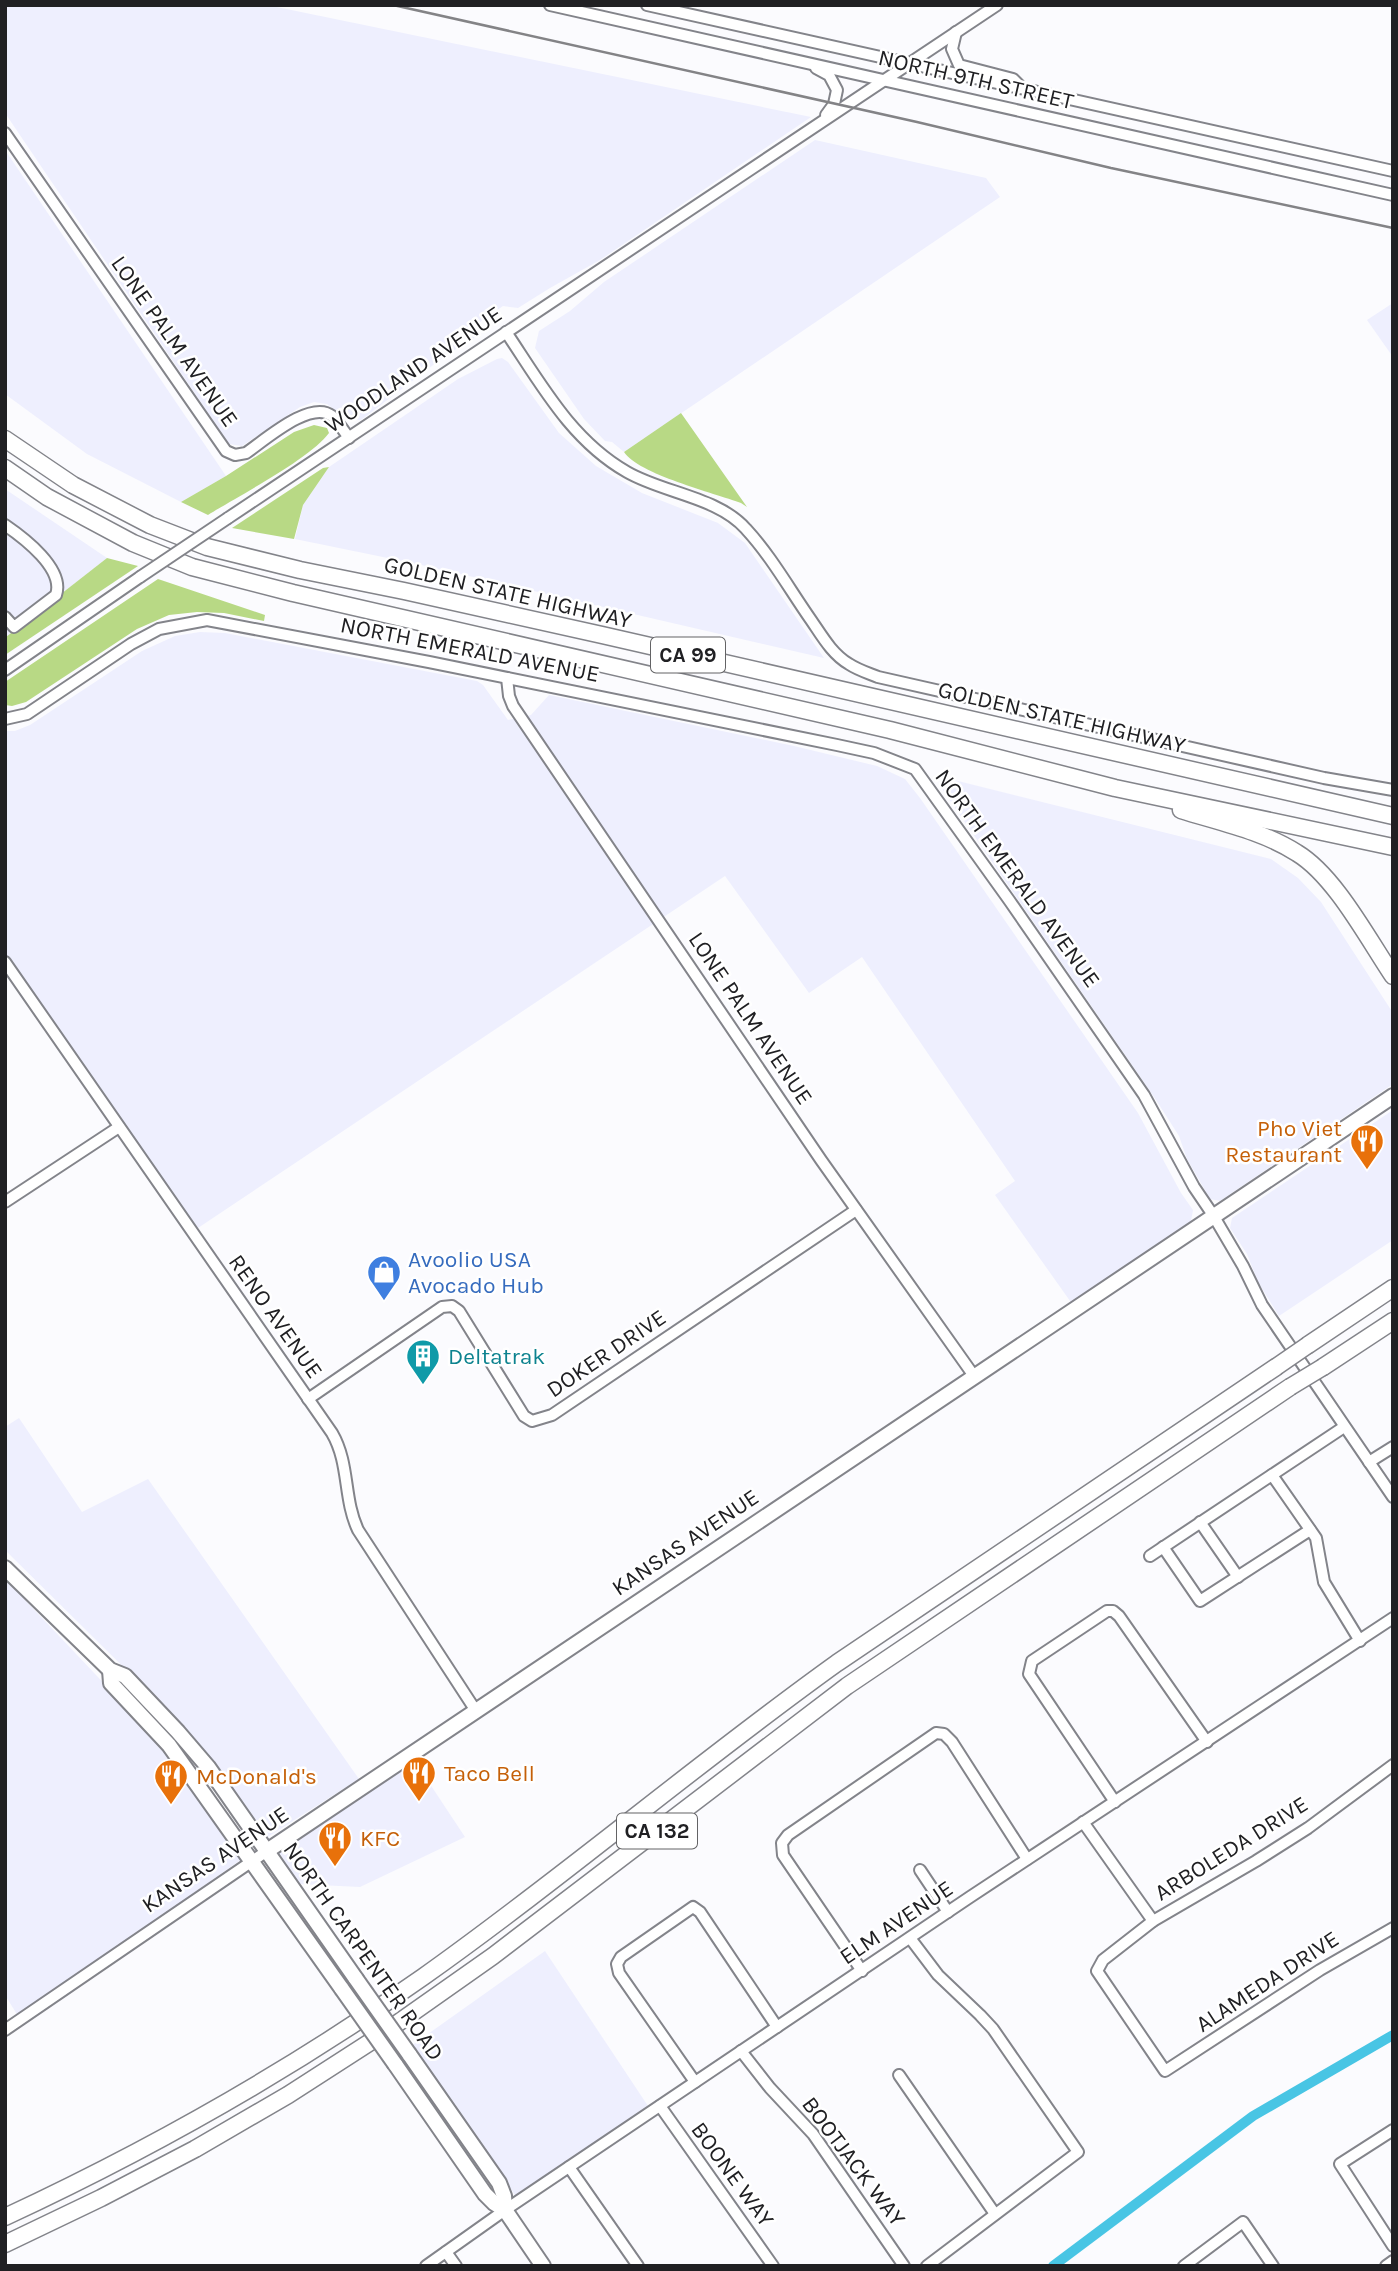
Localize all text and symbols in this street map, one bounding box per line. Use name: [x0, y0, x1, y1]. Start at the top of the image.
street label: NORTH 9TH STREET: [876, 44, 1077, 115]
street label: LONE PALM AVENUE: [105, 251, 244, 432]
street label: WOODLAND AVENUE: [320, 300, 507, 439]
street label: GOLDEN STATE HIGHWAY: [381, 551, 635, 634]
street label: NORTH EMERALD AVENUE: [338, 611, 602, 688]
road number: CA 99: [651, 638, 725, 672]
street label: GOLDEN STATE HIGHWAY: [935, 676, 1189, 759]
street label: NORTH EMERALD AVENUE: [929, 764, 1106, 993]
street label: LONE PALM AVENUE: [683, 927, 818, 1110]
place label: Pho Viet Restaurant: [1225, 1115, 1342, 1168]
restaurant icon: Pho Viet Restaurant: [1348, 1122, 1386, 1171]
place label: Avoolio USA Avocado Hub: [408, 1246, 544, 1299]
street label: RENO AVENUE: [223, 1249, 328, 1383]
shop icon: Avoolio USA Avocado Hub: [365, 1253, 403, 1302]
street label: DOKER DRIVE: [542, 1304, 671, 1403]
building icon: Deltatrak: [404, 1337, 442, 1386]
place label: Deltatrak: [448, 1343, 545, 1370]
street label: KANSAS AVENUE: [607, 1483, 764, 1602]
restaurant icon: Taco Bell: [400, 1754, 438, 1803]
restaurant icon: McDonald's: [152, 1757, 190, 1806]
place label: Taco Bell: [444, 1760, 535, 1787]
place label: McDonald's: [196, 1763, 317, 1790]
street label: ARBOLEDA DRIVE: [1150, 1790, 1313, 1906]
street label: KANSAS AVENUE: [137, 1800, 294, 1919]
road number: CA 132: [617, 1814, 697, 1848]
restaurant icon: KFC: [316, 1819, 354, 1868]
place label: KFC: [360, 1825, 400, 1852]
street label: NORTH CARPENTER ROAD: [278, 1837, 450, 2066]
street label: ELM AVENUE: [835, 1875, 958, 1970]
street label: ALAMEDA DRIVE: [1191, 1925, 1344, 2038]
street label: BOOTJACK WAY: [796, 2091, 911, 2232]
street label: BOONE WAY: [685, 2117, 780, 2232]

